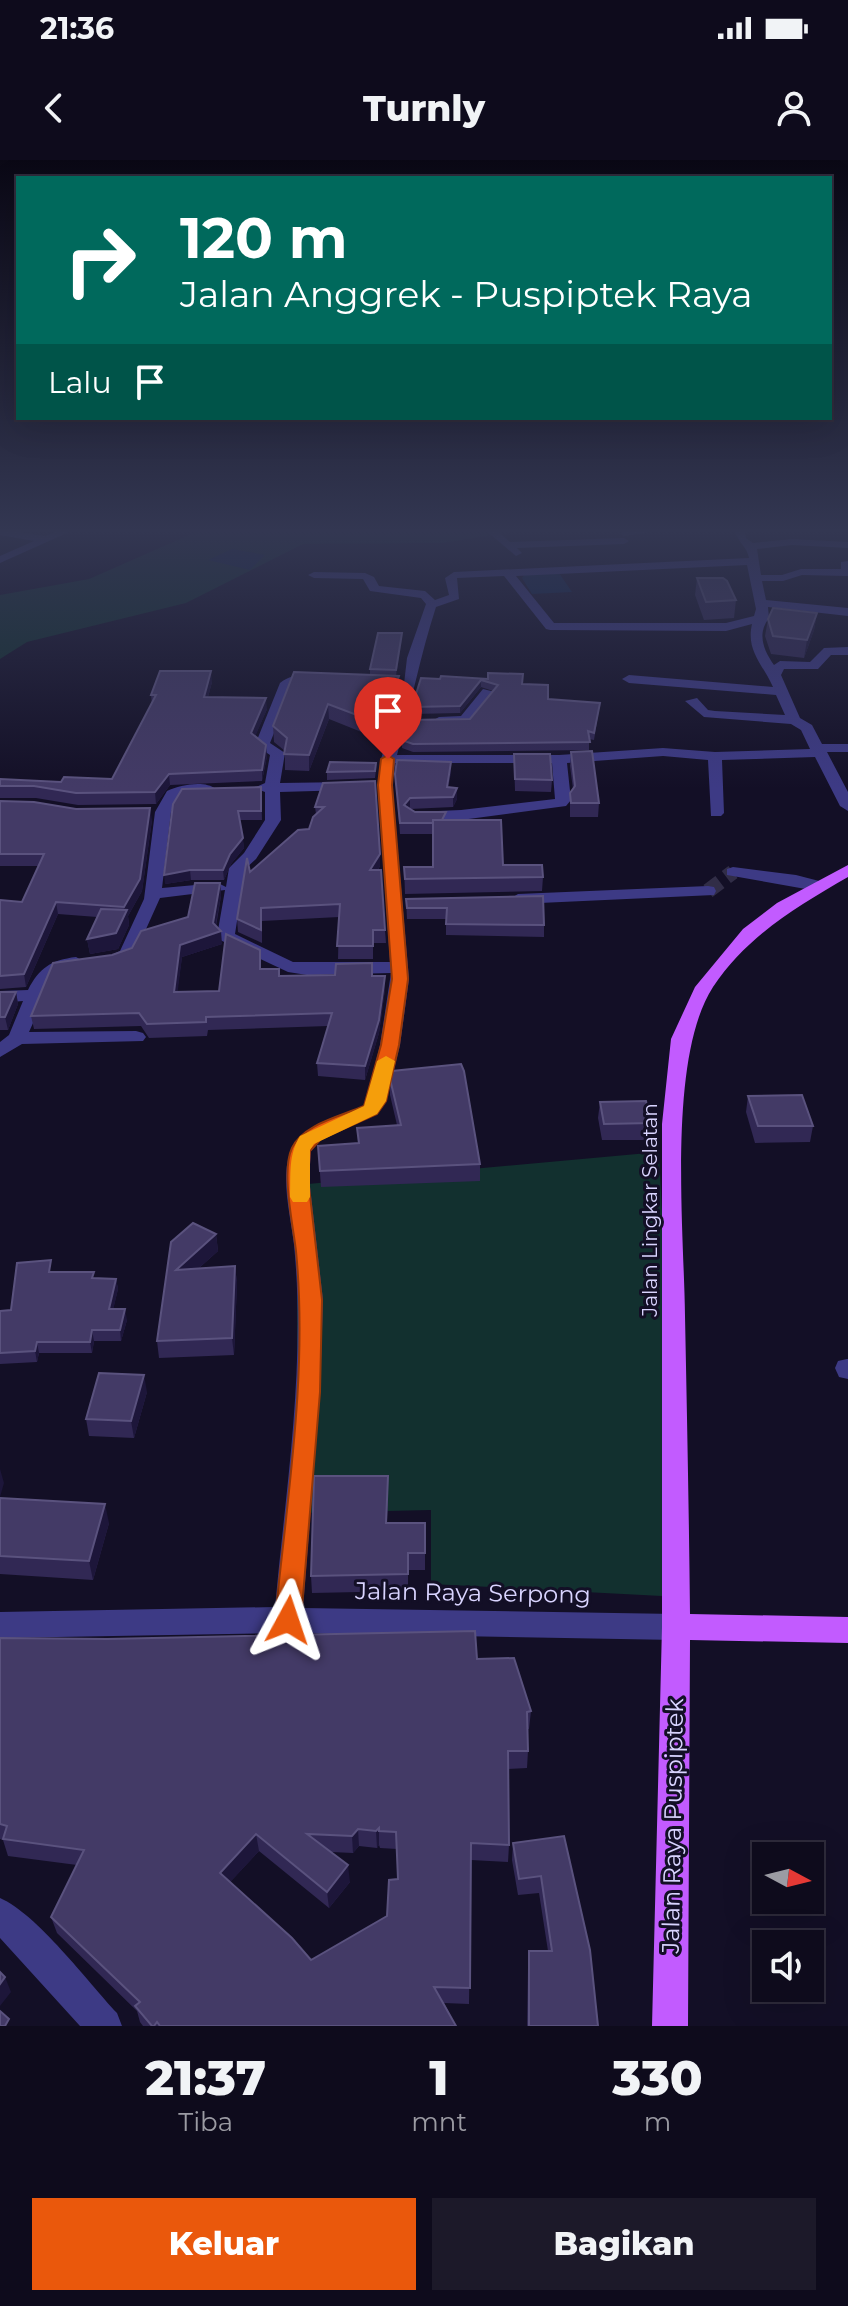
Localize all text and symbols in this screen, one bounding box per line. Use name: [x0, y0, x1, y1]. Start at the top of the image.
text: 21:36: [40, 10, 114, 47]
icon: back: [32, 86, 76, 130]
text: Turnly: [363, 86, 485, 130]
icon: person: [772, 86, 816, 130]
text: 120 m: [180, 204, 348, 272]
icon: right: [48, 208, 152, 312]
text: Jalan Anggrek - Puspiptek Raya: [180, 272, 753, 316]
icon: arrive: [128, 360, 172, 404]
text: Lalu: [48, 364, 112, 401]
pin: [354, 677, 422, 759]
icon: arrive: [366, 689, 410, 733]
street label: Jalan Lingkar Selatan: [638, 1103, 662, 1318]
street label: Jalan Raya Serpong: [354, 1576, 591, 1609]
position arrow: [246, 1578, 330, 1662]
street label: Jalan Raya Puspiptek: [656, 1697, 689, 1955]
north arrow: [752, 1842, 824, 1914]
map controls: [752, 1842, 824, 2002]
button: sound: [752, 1930, 824, 2002]
text: 21:37: [145, 2049, 266, 2107]
text: 1: [429, 2049, 449, 2107]
text: 330: [612, 2049, 703, 2107]
text: Tiba: [178, 2106, 233, 2138]
text: mnt: [411, 2106, 467, 2138]
text: m: [644, 2106, 671, 2138]
button: Keluar: [32, 2198, 416, 2290]
button: Bagikan: [432, 2198, 816, 2290]

